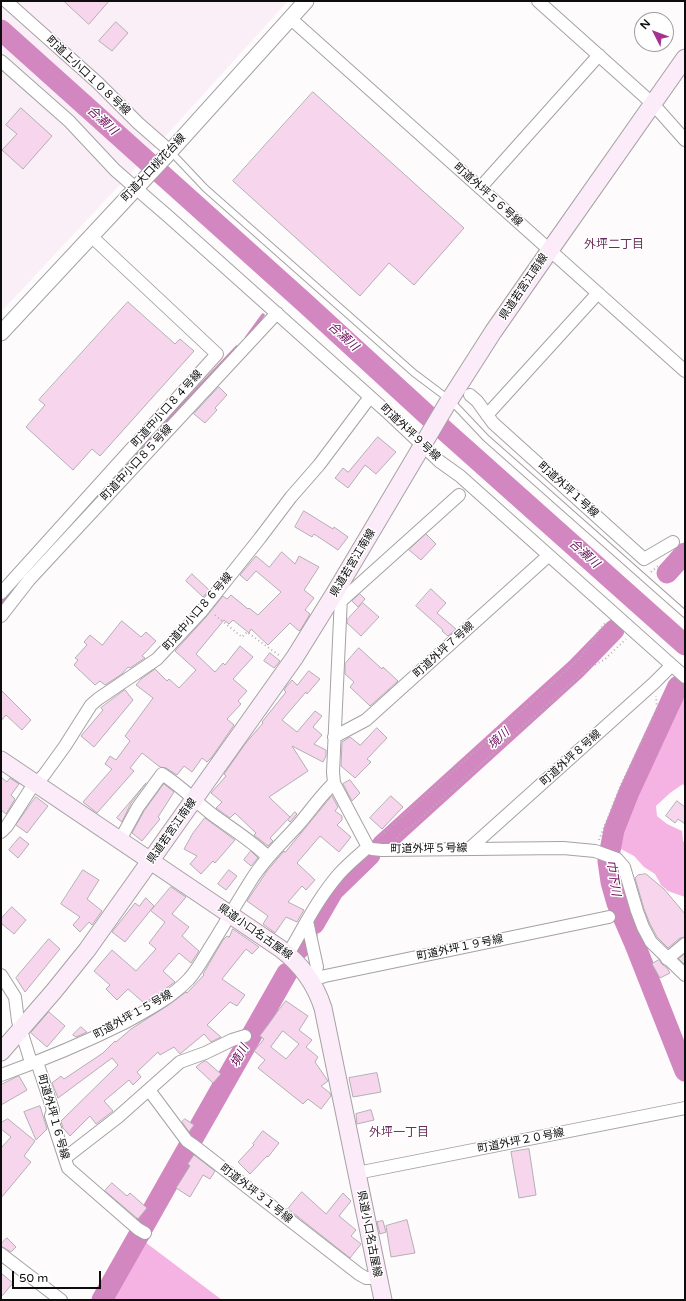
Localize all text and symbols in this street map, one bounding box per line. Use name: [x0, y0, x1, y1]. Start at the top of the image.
north arrow: [634, 12, 674, 52]
text: N: [638, 17, 653, 32]
street label: 町道上小口１０８号線: [43, 34, 133, 118]
water label: 合瀬川: [84, 104, 120, 138]
street label: 町道大口桃花台線: [119, 131, 189, 205]
street label: 町道外坪５６号線: [451, 161, 525, 229]
district label: 外坪二丁目: [584, 238, 644, 252]
street label: 県道若宮江南線: [497, 251, 551, 323]
water label: 合瀬川: [325, 320, 361, 354]
street label: 町道中小口８４号線: [129, 368, 205, 450]
street label: 町道外坪９号線: [377, 402, 443, 464]
street label: 町道中小口８５号線: [98, 422, 176, 504]
street label: 町道外坪１号線: [535, 459, 601, 521]
street label: 県道若宮江南線: [328, 527, 378, 599]
water label: 合瀬川: [566, 537, 602, 571]
street label: 町道中小口８６号線: [161, 570, 235, 654]
street label: 町道外坪７号線: [411, 619, 477, 681]
water label: 境川: [485, 726, 513, 752]
street label: 町道外坪８号線: [538, 727, 604, 789]
street label: 県道若宮江南線: [145, 796, 199, 866]
street label: 町道外坪５号線: [390, 842, 468, 856]
water label: 巾下川: [603, 859, 623, 897]
street label: 県道小口名古屋線: [215, 901, 295, 963]
street label: 町道外坪１９号線: [416, 932, 504, 964]
street label: 町道外坪１５号線: [91, 988, 175, 1042]
water label: 境川: [228, 1042, 252, 1070]
street label: 町道外坪１６号線: [35, 1073, 71, 1161]
district label: 外坪一丁目: [369, 1126, 429, 1140]
street label: 町道外坪２０号線: [477, 1126, 565, 1156]
street label: 町道外坪３１号線: [217, 1162, 295, 1226]
street label: 県道小口名古屋線: [354, 1190, 384, 1278]
scale bar: [14, 1263, 103, 1289]
text: 50 m: [19, 1271, 48, 1285]

